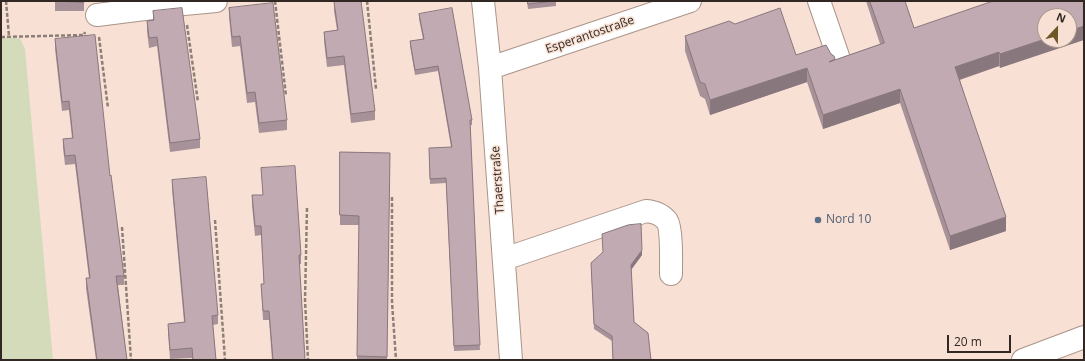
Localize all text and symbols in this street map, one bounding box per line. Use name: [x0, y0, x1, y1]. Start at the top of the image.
north arrow: [1037, 8, 1077, 48]
text: N: [1054, 9, 1068, 26]
street label: Esperantostraße: [544, 13, 636, 57]
street label: Thaerstraße: [488, 146, 508, 214]
place label: Nord 10: [826, 213, 871, 227]
marker: Nord 10: [813, 215, 823, 225]
scale bar: [949, 327, 1013, 353]
text: 20 m: [954, 333, 982, 350]

